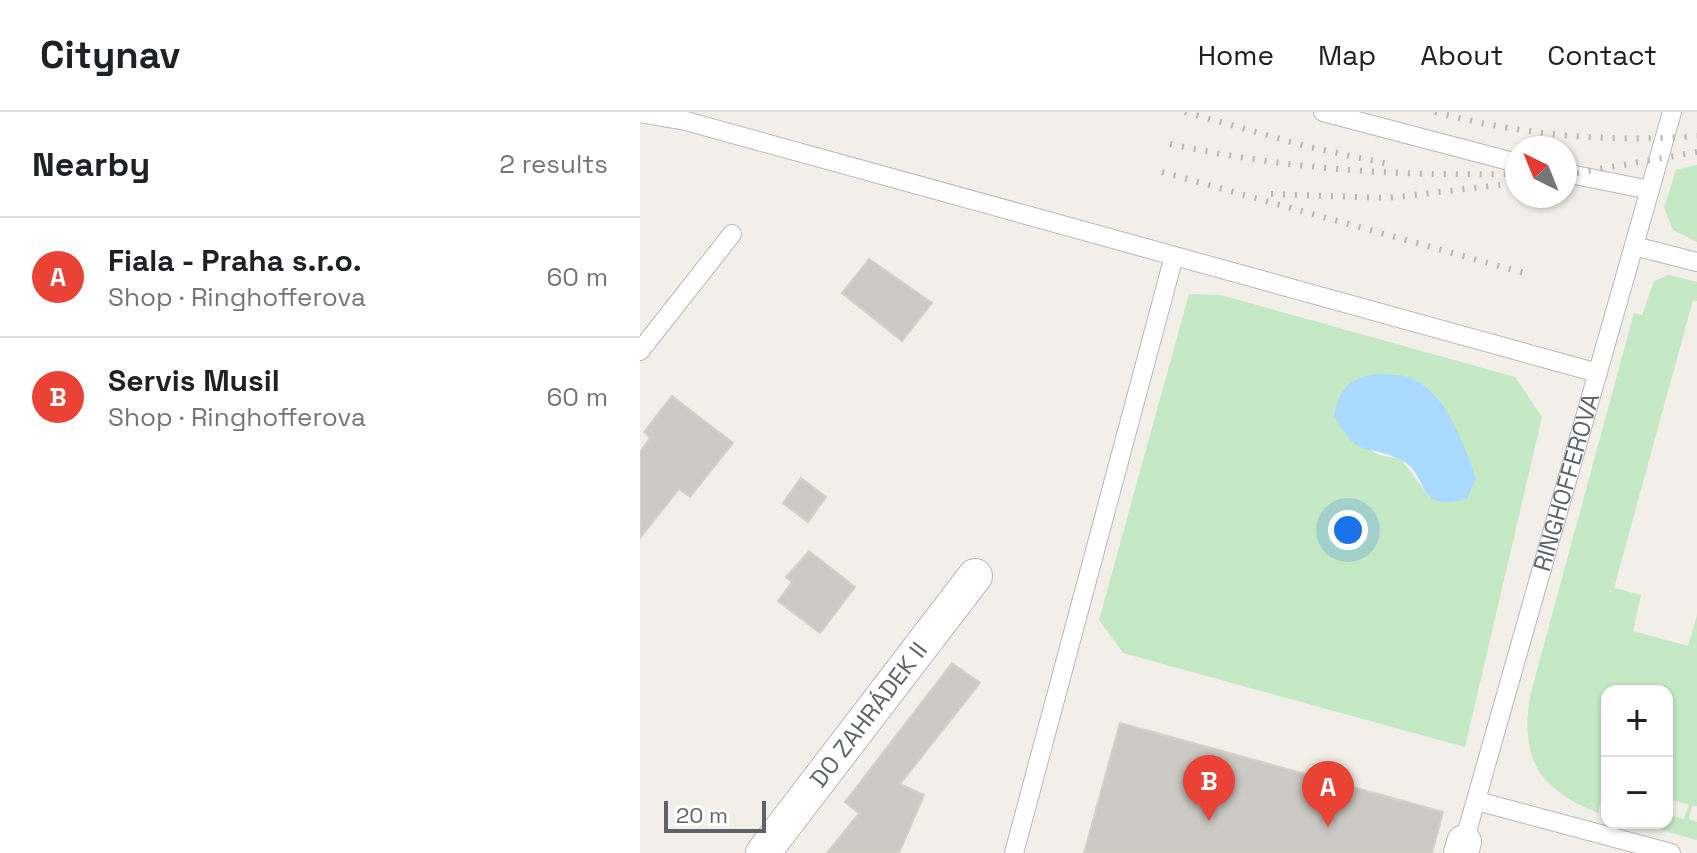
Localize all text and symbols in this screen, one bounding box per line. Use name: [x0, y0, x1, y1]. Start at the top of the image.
text: Citynav: [40, 31, 180, 79]
text: Home: [1198, 37, 1274, 73]
text: Map: [1318, 37, 1376, 73]
text: About: [1420, 37, 1503, 73]
text: Contact: [1547, 37, 1657, 73]
north arrow: [1505, 136, 1577, 208]
text: Nearby: [32, 143, 150, 186]
text: 2 results: [499, 147, 608, 181]
text: Fiala - Praha s.r.o.: [108, 241, 362, 280]
text: A: [50, 260, 66, 294]
text: 60 m: [546, 260, 608, 294]
text: Shop · Ringhofferova: [108, 280, 366, 314]
text: Servis Musil: [108, 361, 280, 400]
text: B: [49, 380, 67, 414]
text: 60 m: [546, 380, 608, 414]
street label: RINGHOFFEROVA: [1526, 390, 1606, 575]
text: Shop · Ringhofferova: [108, 400, 366, 434]
your location: [1328, 510, 1368, 550]
street label: DO ZAHRÁDEK II: [803, 636, 934, 793]
map controls: [1601, 685, 1673, 829]
button: +: [1601, 685, 1673, 757]
pin: B: [1183, 755, 1235, 821]
button: −: [1601, 757, 1673, 829]
pin: A: [1302, 761, 1354, 827]
scale bar: [664, 797, 766, 833]
text: 20 m: [676, 801, 728, 829]

